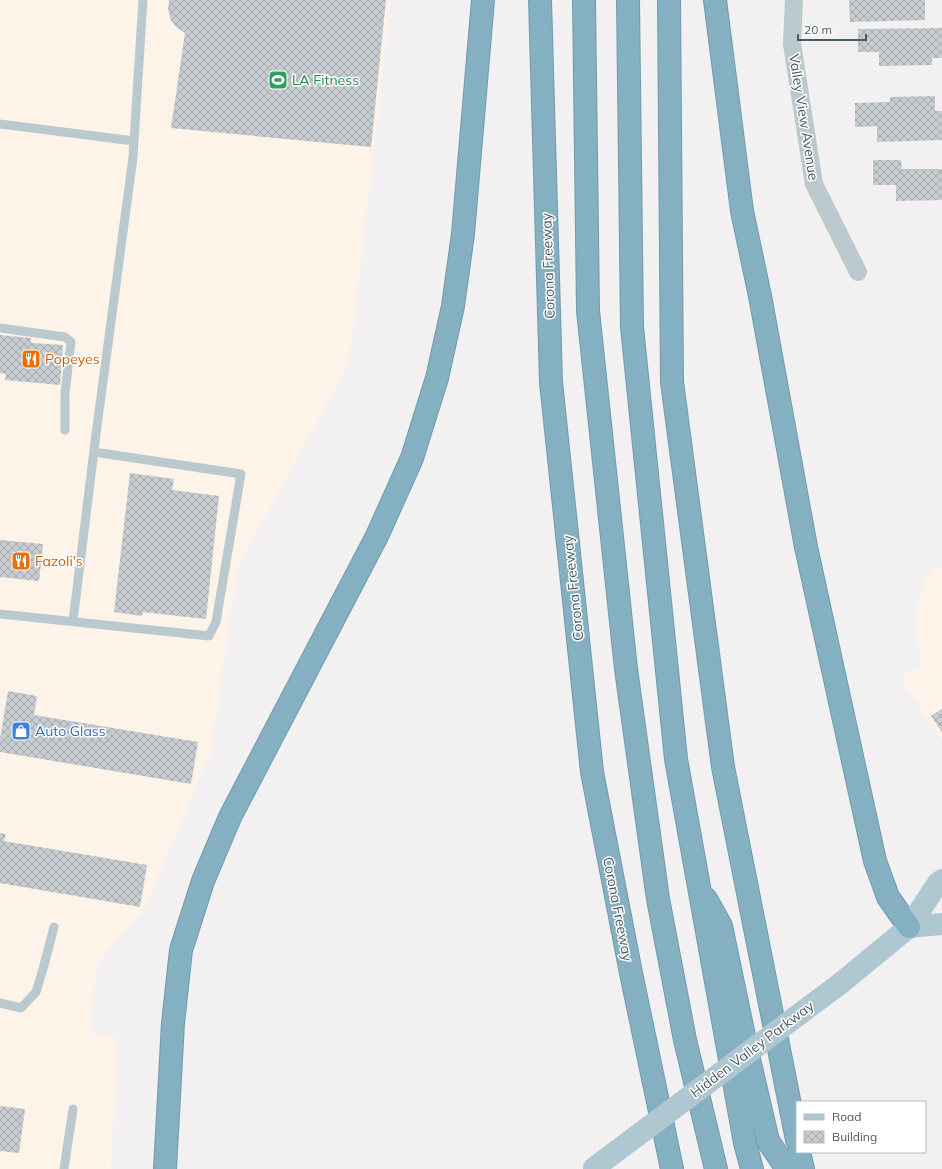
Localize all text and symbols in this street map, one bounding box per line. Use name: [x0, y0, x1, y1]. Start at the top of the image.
scale bar: [798, 16, 866, 42]
text: 20 m: [804, 22, 832, 37]
street label: Valley View Avenue: [785, 52, 823, 182]
sports icon: LA Fitness: [267, 69, 289, 91]
place label: LA Fitness: [292, 71, 359, 89]
street label: Corona Freeway: [537, 212, 559, 319]
restaurant icon: Popeyes: [20, 348, 42, 370]
place label: Popeyes: [45, 350, 100, 368]
street label: Corona Freeway: [558, 534, 587, 642]
restaurant icon: Fazoli's: [10, 550, 32, 572]
place label: Fazoli's: [35, 552, 83, 570]
shop icon: Auto Glass: [10, 720, 32, 742]
place label: Auto Glass: [35, 722, 106, 740]
street label: Corona Freeway: [599, 855, 637, 963]
street label: Hidden Valley Parkway: [687, 996, 818, 1101]
legend: [796, 1101, 926, 1153]
text: Road: [832, 1109, 861, 1124]
text: Building: [832, 1129, 877, 1144]

